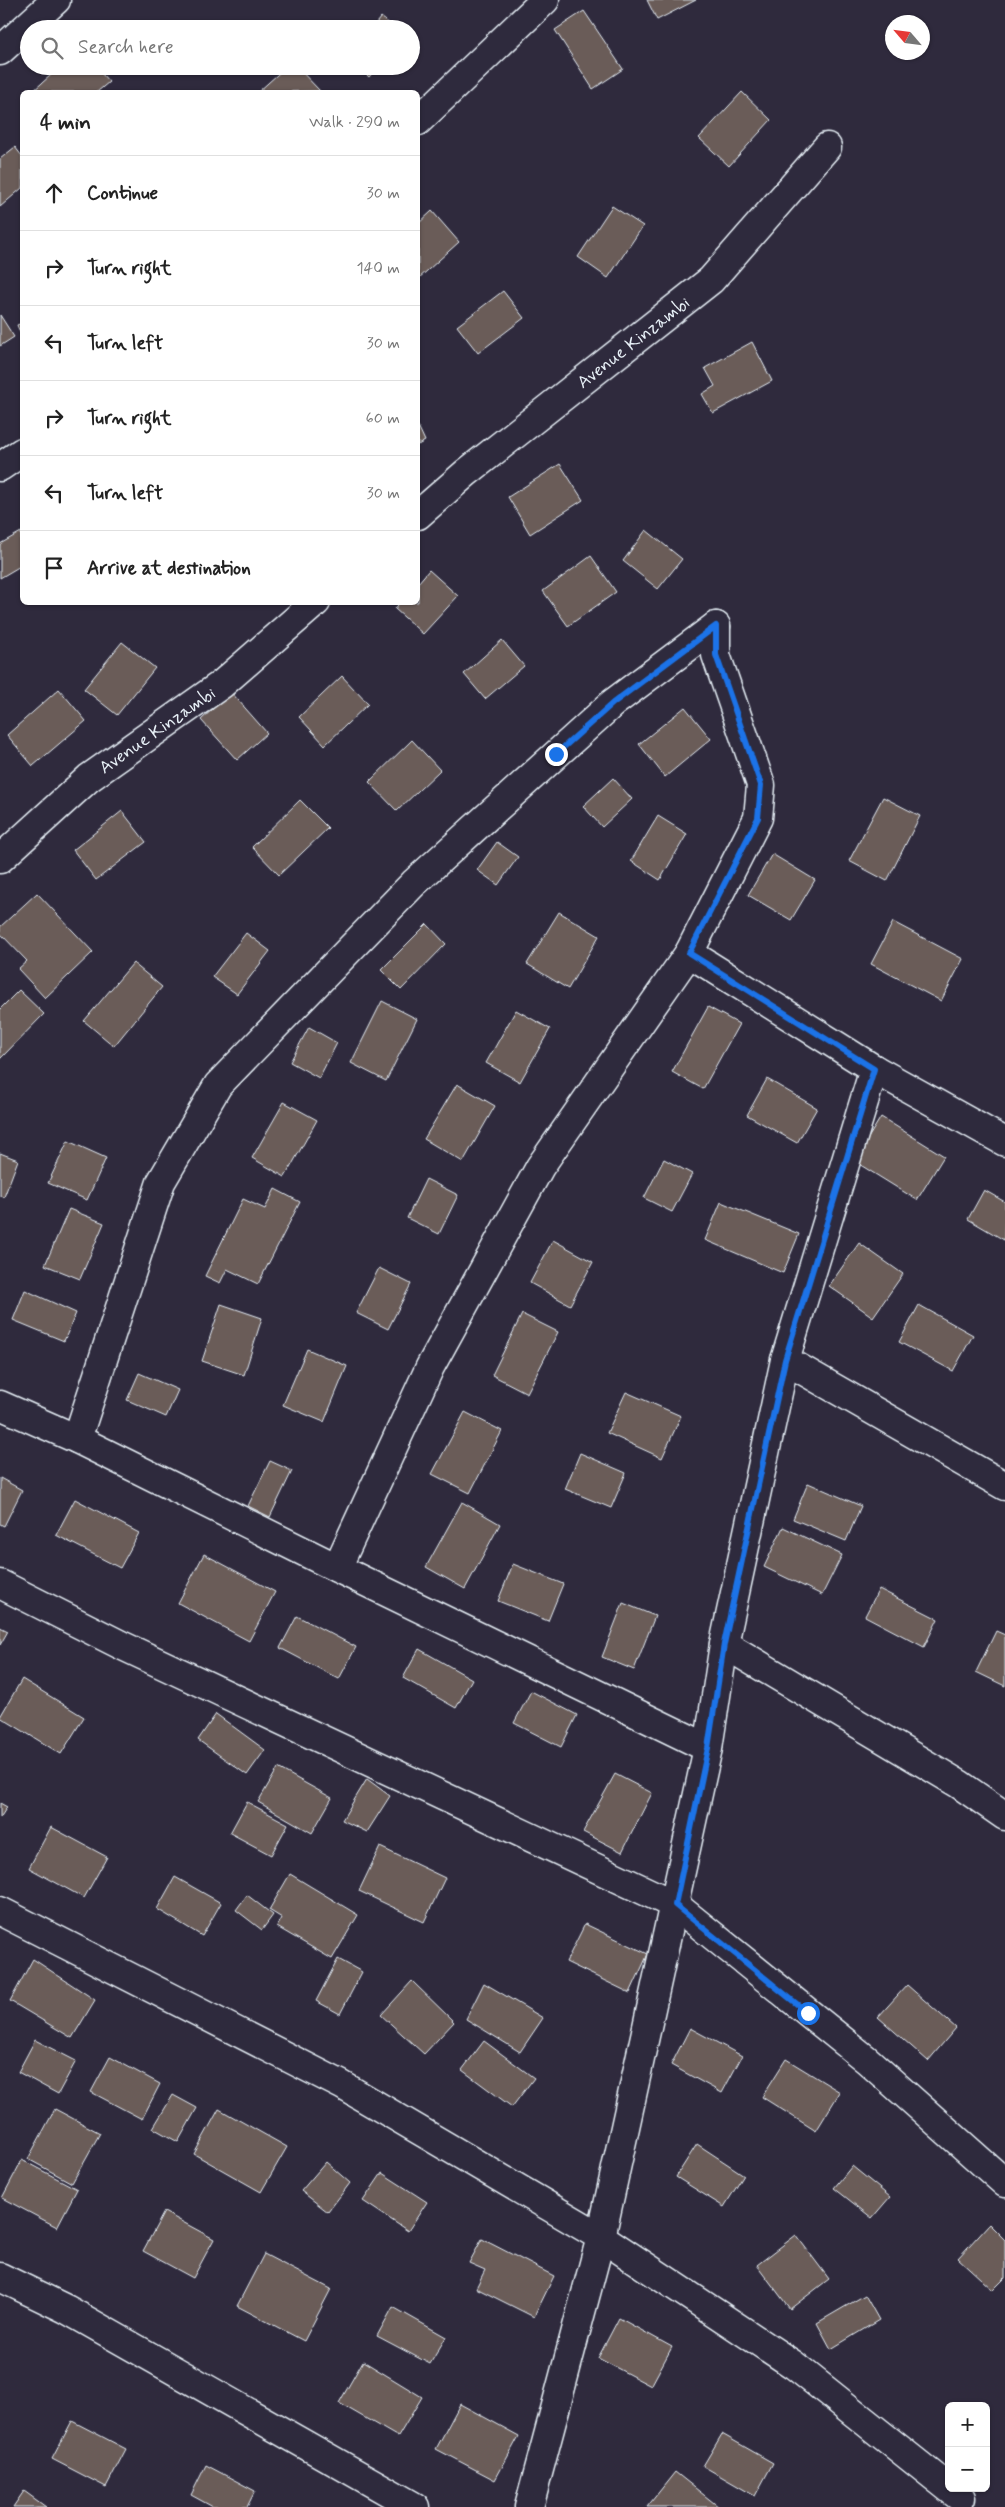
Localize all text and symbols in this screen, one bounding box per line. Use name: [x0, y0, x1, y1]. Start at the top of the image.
north arrow: [885, 15, 930, 60]
search box: [20, 20, 420, 75]
icon: search: [38, 34, 66, 62]
text: Search here: [78, 35, 174, 60]
text: 4 min: [40, 109, 91, 137]
text: Walk · 290 m: [309, 112, 400, 133]
icon: ahead: [40, 179, 68, 207]
text: Continue: [87, 181, 158, 206]
text: 30 m: [367, 183, 400, 204]
icon: right: [40, 254, 68, 282]
text: Turn right: [87, 256, 171, 281]
text: 140 m: [356, 258, 400, 279]
street label: Avenue Kinzambi: [572, 291, 695, 394]
icon: left: [40, 329, 68, 357]
text: Turn left: [87, 331, 163, 356]
text: 30 m: [367, 333, 400, 354]
icon: right: [40, 404, 68, 432]
text: Turn right: [87, 406, 171, 431]
text: 60 m: [366, 408, 400, 429]
icon: left: [40, 479, 68, 507]
text: Turn left: [87, 481, 163, 506]
text: 30 m: [367, 483, 400, 504]
icon: arrive: [40, 554, 68, 582]
text: Arrive at destination: [87, 556, 251, 581]
street label: Avenue Kinzambi: [94, 682, 221, 780]
route end: [545, 743, 568, 766]
route start: [797, 2002, 820, 2025]
map controls: [945, 2402, 990, 2492]
button: +: [945, 2402, 990, 2447]
button: −: [945, 2447, 990, 2492]

